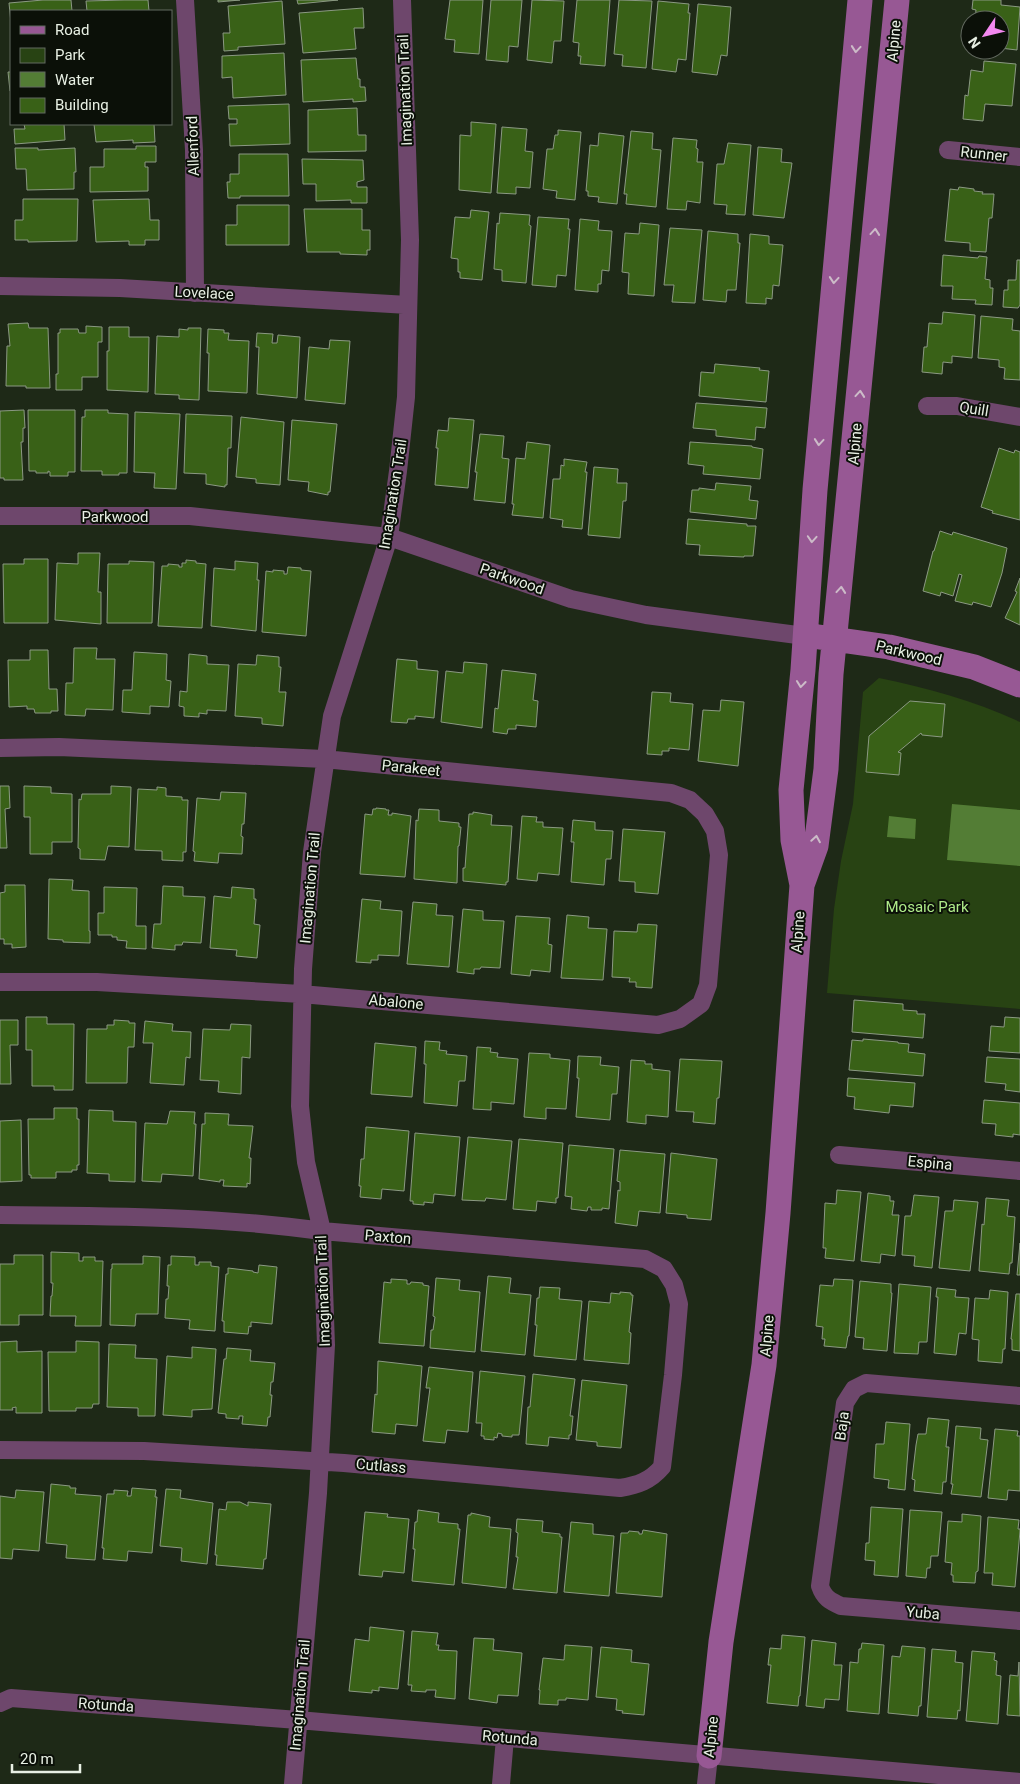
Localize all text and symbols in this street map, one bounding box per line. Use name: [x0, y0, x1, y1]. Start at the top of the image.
legend: [10, 10, 172, 125]
north arrow: [960, 10, 1010, 60]
street label: Alpine: [883, 19, 905, 63]
text: Road: [55, 21, 89, 39]
street label: Imagination Trail: [394, 34, 416, 146]
text: N: [965, 34, 984, 51]
one-way arrow: [850, 45, 861, 53]
text: Park: [55, 46, 86, 64]
text: Water: [55, 71, 94, 89]
text: Building: [55, 96, 109, 114]
street label: Allenford: [183, 115, 203, 177]
street label: Runner: [960, 143, 1008, 165]
one-way arrow: [869, 228, 880, 236]
one-way arrow: [829, 276, 840, 284]
street label: Lovelace: [174, 282, 234, 304]
one-way arrow: [854, 389, 865, 397]
street label: Quill: [958, 398, 990, 420]
street label: Alpine: [844, 422, 866, 466]
street label: Imagination Trail: [375, 438, 411, 550]
one-way arrow: [814, 438, 825, 446]
street label: Parkwood: [81, 508, 149, 526]
one-way arrow: [806, 535, 817, 543]
street label: Parkwood: [477, 560, 547, 598]
one-way arrow: [835, 586, 846, 594]
street label: Parkwood: [874, 637, 944, 669]
one-way arrow: [796, 681, 807, 689]
street label: Parakeet: [381, 756, 441, 780]
street label: Imagination Trail: [296, 832, 324, 944]
one-way arrow: [811, 834, 821, 843]
park label: Mosaic Park: [886, 898, 969, 916]
street label: Alpine: [788, 911, 808, 953]
street label: Abalone: [368, 991, 424, 1013]
street label: Espina: [907, 1152, 953, 1174]
street label: Paxton: [364, 1226, 412, 1248]
street label: Imagination Trail: [312, 1235, 334, 1347]
street label: Alpine: [756, 1314, 778, 1358]
street label: Baja: [831, 1410, 853, 1442]
street label: Cutlass: [355, 1455, 407, 1477]
street label: Yuba: [905, 1603, 941, 1623]
street label: Imagination Trail: [286, 1639, 314, 1751]
street label: Rotunda: [77, 1694, 135, 1716]
street label: Alpine: [700, 1715, 722, 1759]
street label: Rotunda: [481, 1727, 539, 1749]
scale bar: [12, 1742, 80, 1774]
text: 20 m: [20, 1750, 54, 1768]

